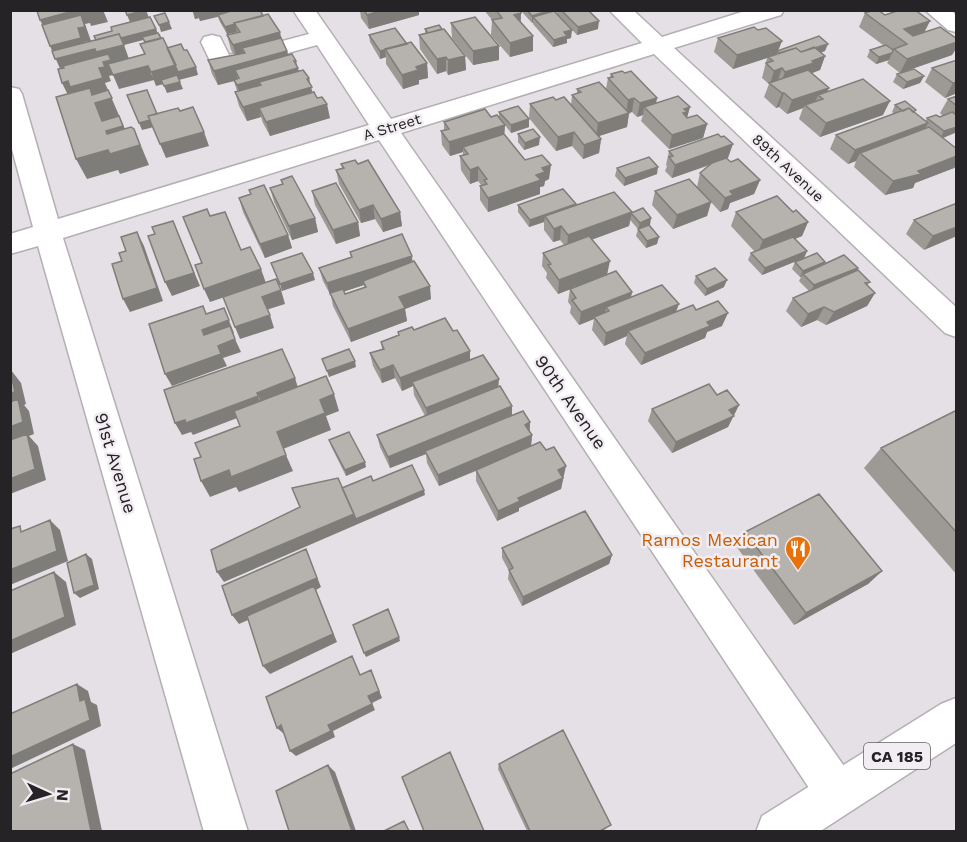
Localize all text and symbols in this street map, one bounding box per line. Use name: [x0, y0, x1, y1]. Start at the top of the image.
street label: A Street: [361, 109, 424, 144]
street label: 89th Avenue: [748, 130, 828, 206]
street label: 90th Avenue: [531, 351, 611, 453]
street label: 91st Avenue: [91, 410, 141, 516]
place label: Ramos Mexican Restaurant: [641, 529, 778, 571]
restaurant icon: Ramos Mexican Restaurant: [783, 534, 813, 572]
road number: CA 185: [864, 743, 930, 769]
north arrow: [18, 764, 78, 824]
text: N: [53, 788, 72, 802]

